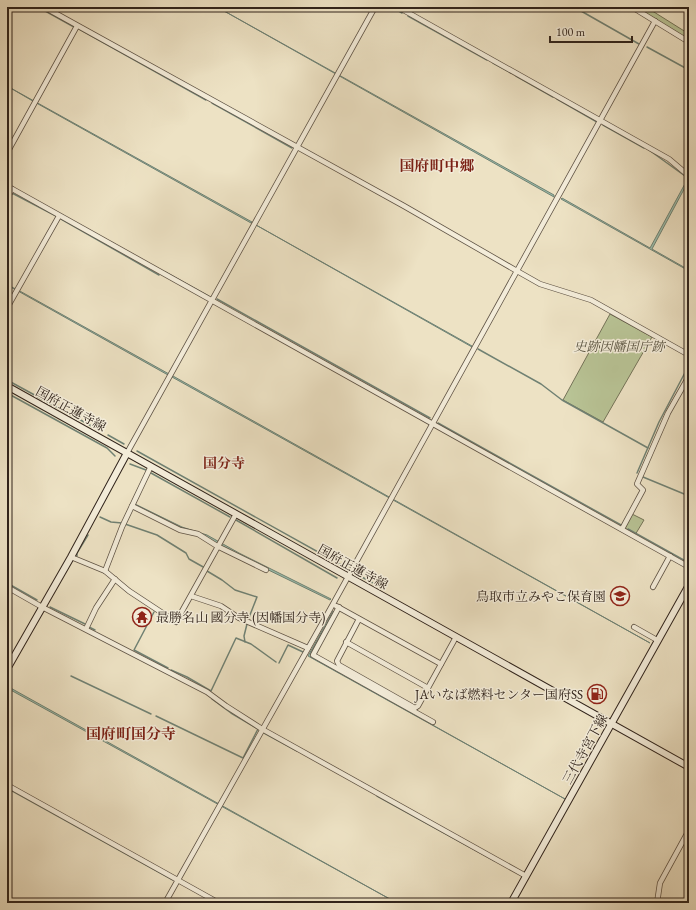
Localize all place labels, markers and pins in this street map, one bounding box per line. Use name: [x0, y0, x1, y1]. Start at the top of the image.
school or university icon: 鳥取市立みやこ保育園: [609, 585, 631, 607]
place label: 鳥取市立みやこ保育園: [476, 588, 606, 605]
temple icon: 最勝名山 國分寺 (因幡国分寺): [131, 606, 153, 628]
place label: 最勝名山 國分寺 (因幡国分寺): [156, 609, 325, 626]
fuel station icon: JAいなば燃料センター国府SS: [586, 683, 608, 705]
place label: JAいなば燃料センター国府SS: [414, 686, 583, 703]

